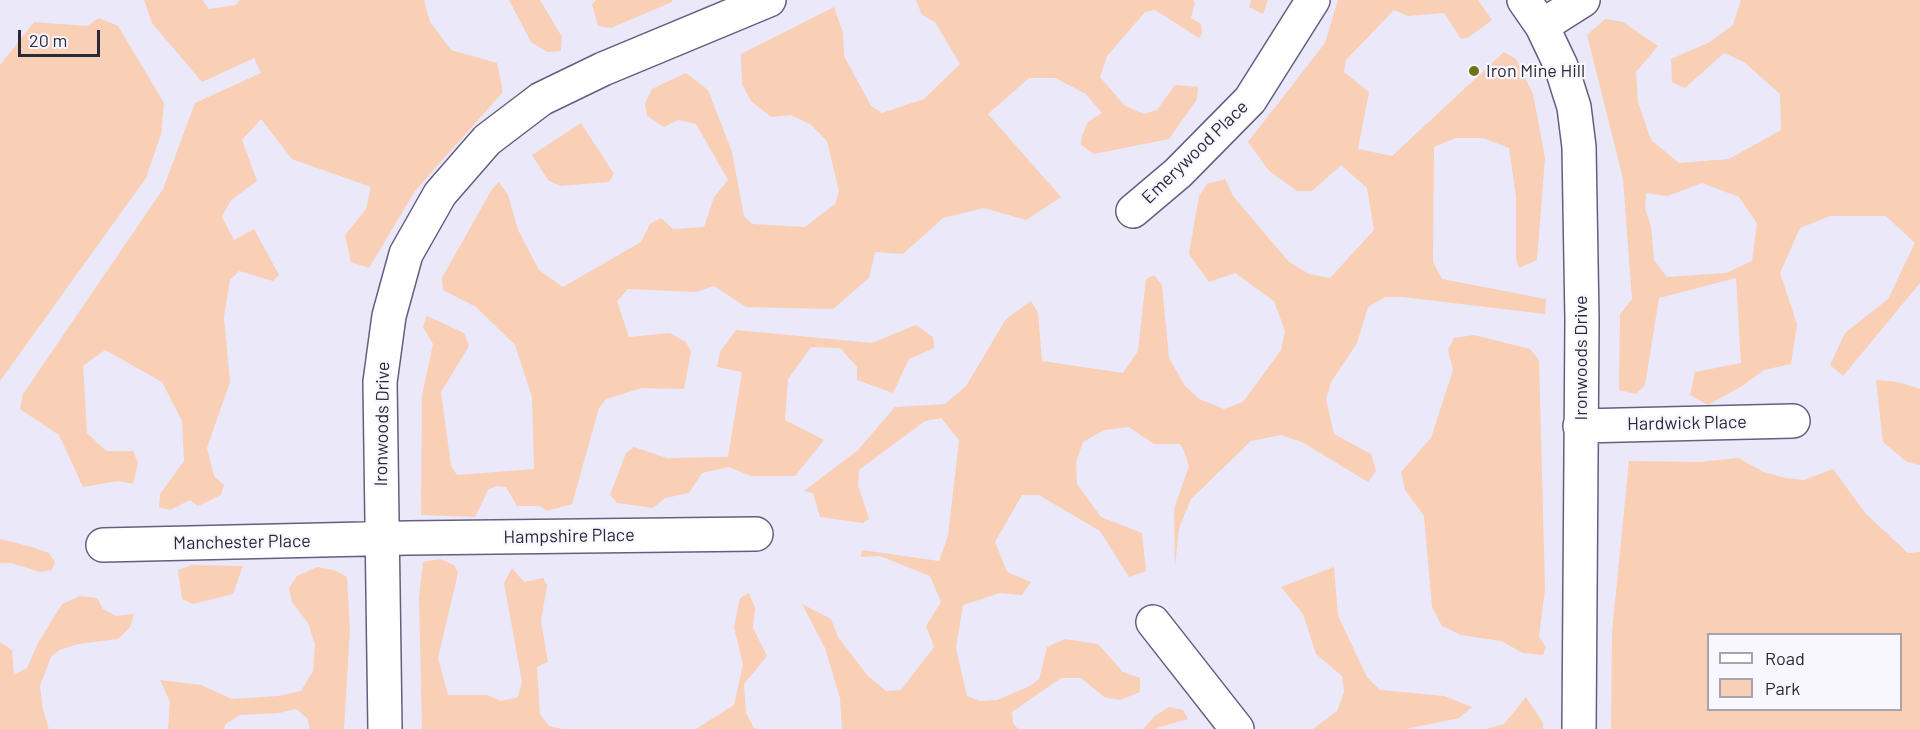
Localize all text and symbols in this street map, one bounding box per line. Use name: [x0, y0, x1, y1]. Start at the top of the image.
scale bar: [21, 18, 104, 56]
text: 20 m: [29, 29, 67, 51]
place label: Iron Mine Hill: [1486, 60, 1585, 82]
marker: Iron Mine Hill: [1467, 64, 1481, 78]
street label: Emerywood Place: [1137, 96, 1253, 208]
street label: Ironwoods Drive: [1570, 296, 1592, 420]
street label: Ironwoods Drive: [370, 361, 394, 487]
street label: Hardwick Place: [1627, 411, 1747, 435]
street label: Hampshire Place: [503, 524, 635, 548]
street label: Manchester Place: [173, 530, 311, 554]
legend: [1707, 633, 1902, 711]
text: Road: [1765, 647, 1805, 669]
text: Park: [1765, 677, 1800, 699]

